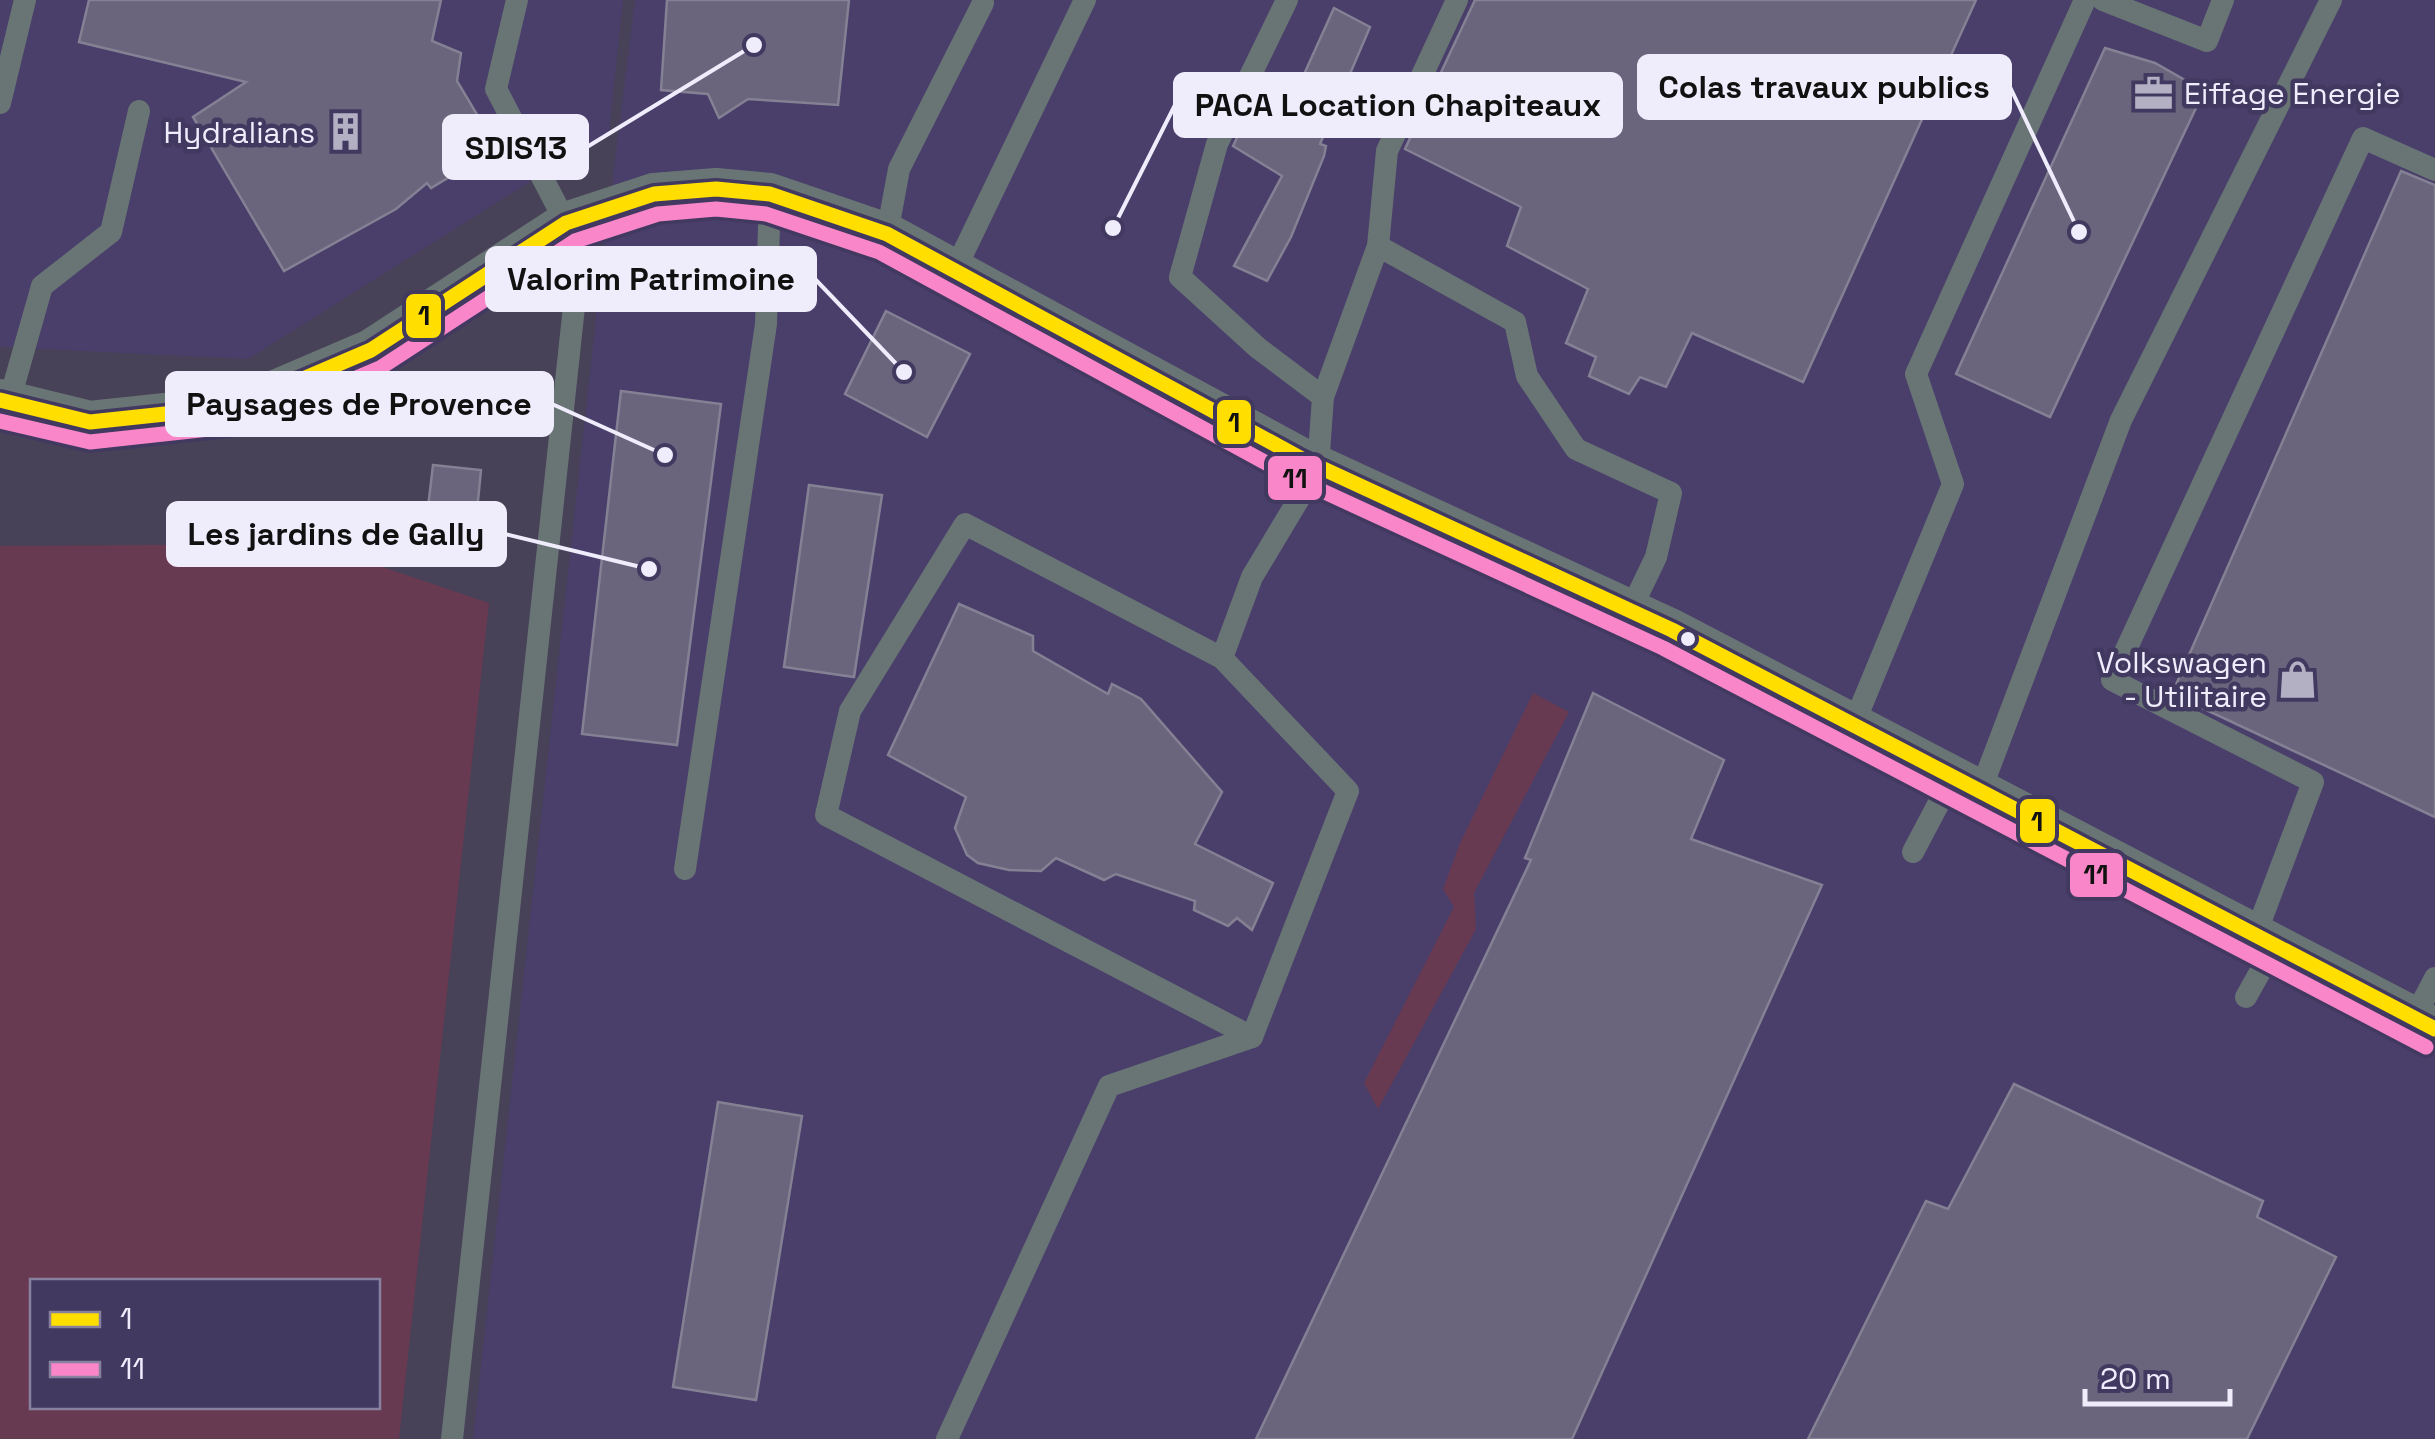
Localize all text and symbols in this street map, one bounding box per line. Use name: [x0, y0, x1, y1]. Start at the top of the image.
callout: Colas travaux publics: [1639, 56, 2010, 118]
text: Colas travaux publics: [1658, 67, 1990, 107]
office icon: Eiffage Energie: [2133, 72, 2175, 114]
callout: PACA Location Chapiteaux: [1175, 74, 1621, 136]
place label: Eiffage Energie: [2184, 74, 2401, 113]
text: PACA Location Chapiteaux: [1195, 85, 1601, 125]
building icon: Hydralians: [324, 111, 366, 153]
place label: Hydralians: [163, 113, 315, 152]
callout: SDIS13: [444, 116, 587, 178]
text: SDIS13: [465, 128, 567, 168]
callout: Valorim Patrimoine: [487, 248, 815, 310]
text: Valorim Patrimoine: [507, 259, 795, 299]
line badge: 1: [404, 292, 443, 340]
text: 1: [418, 297, 430, 333]
callout: Paysages de Provence: [167, 373, 552, 435]
text: Paysages de Provence: [186, 384, 532, 424]
line badge: 1: [1215, 398, 1253, 446]
text: 1: [1228, 404, 1240, 440]
line badge: 11: [1266, 454, 1324, 502]
text: 11: [1282, 460, 1308, 496]
callout: Les jardins de Gally: [168, 503, 505, 565]
text: Les jardins de Gally: [188, 514, 484, 554]
unlabelled marker: [1678, 629, 1698, 649]
place label: Volkswagen - Utilitaire: [2096, 643, 2267, 716]
shop icon: Volkswagen - Utilitaire: [2276, 658, 2318, 700]
line badge: 1: [2018, 797, 2057, 845]
text: 1: [2031, 803, 2043, 839]
line badge: 11: [2068, 851, 2125, 899]
text: 11: [2083, 856, 2109, 892]
legend: [30, 1279, 380, 1409]
text: 1: [120, 1299, 133, 1338]
scale bar: [2085, 1344, 2230, 1406]
text: 11: [120, 1349, 145, 1388]
text: 20 m: [2100, 1359, 2171, 1398]

